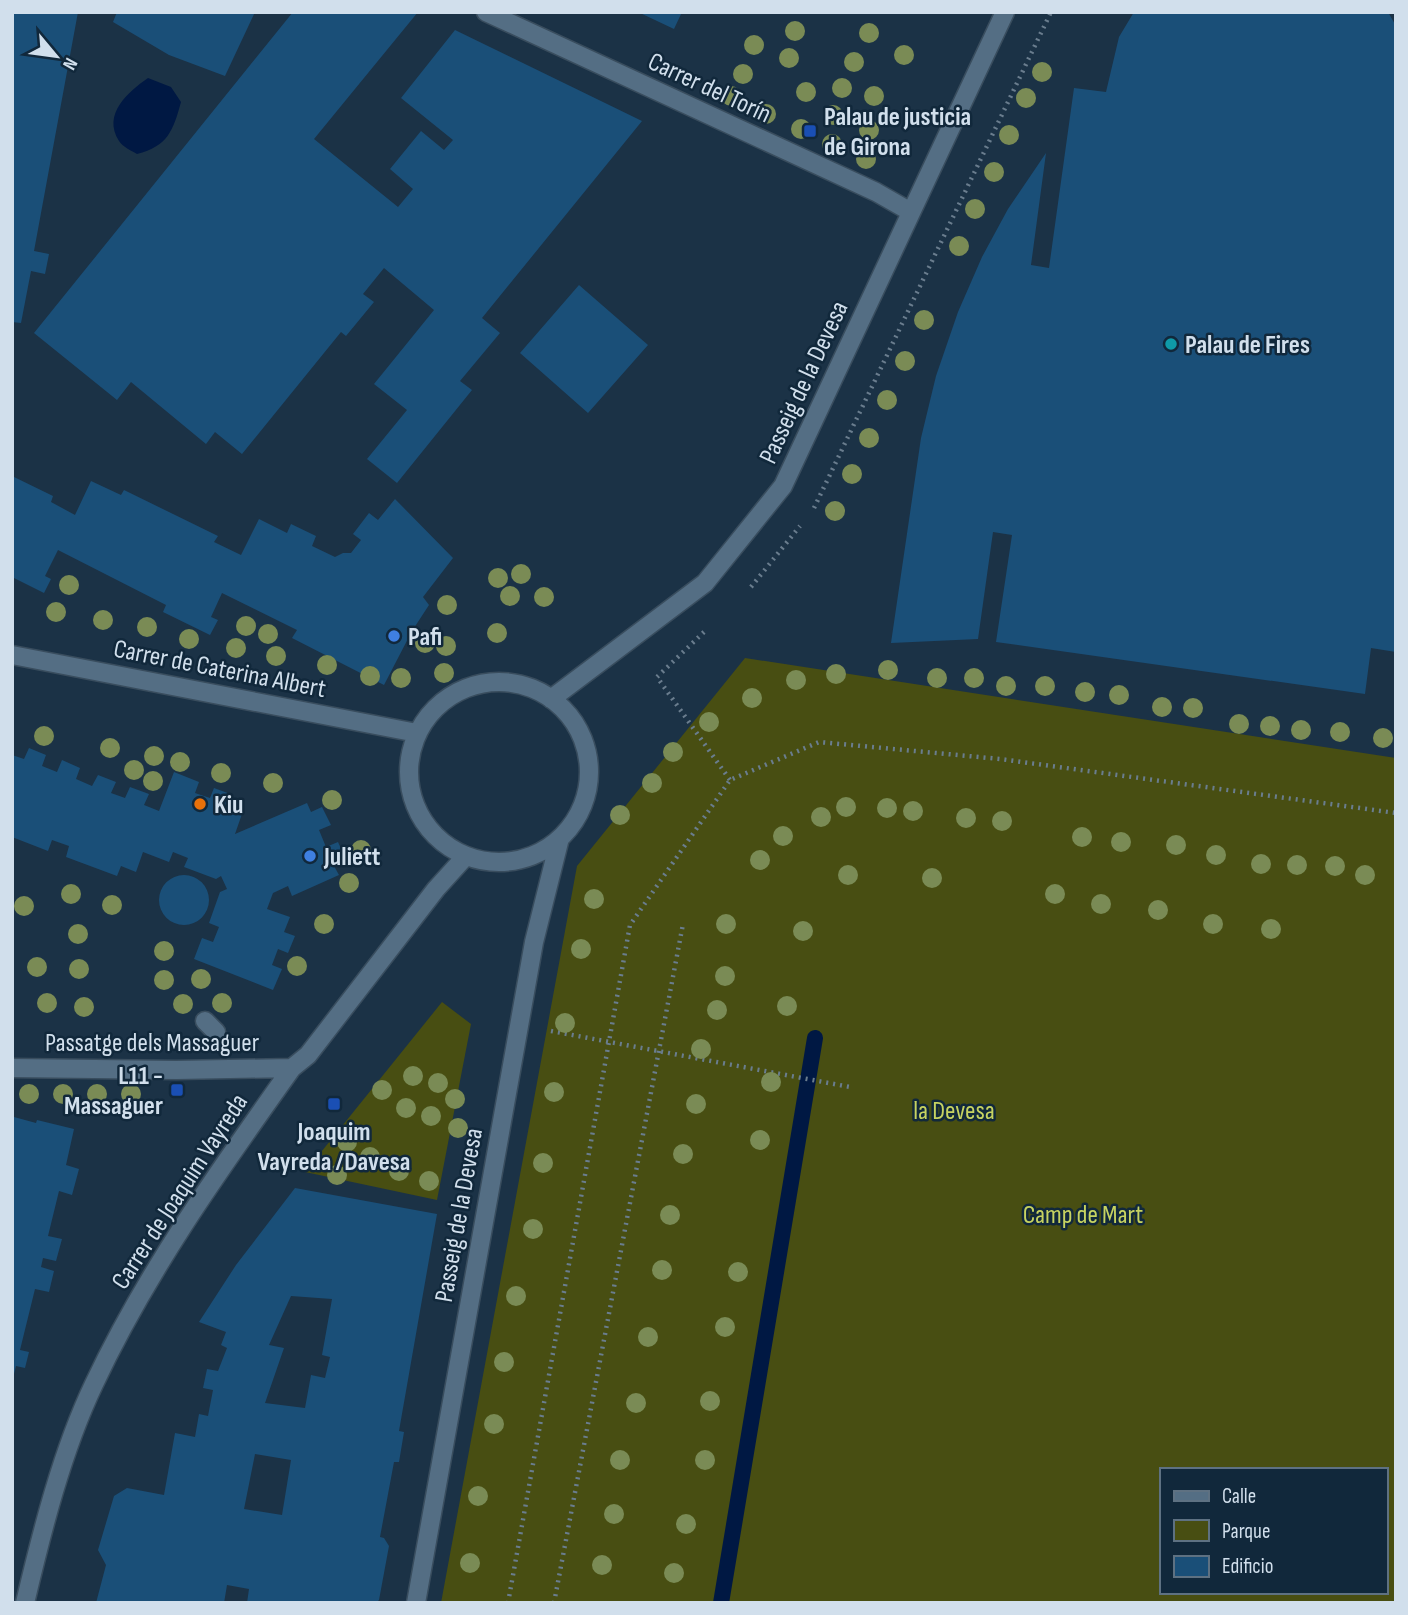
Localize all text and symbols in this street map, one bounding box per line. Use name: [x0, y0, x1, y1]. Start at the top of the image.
north arrow: [21, 21, 91, 91]
street label: Carrer del Torín: [643, 46, 776, 130]
text: N: [57, 53, 82, 74]
place label: Palau de justicia de Girona: [824, 102, 971, 163]
marker: Palau de justicia de Girona: [802, 123, 818, 139]
street label: Passeig de la Devesa: [753, 296, 856, 469]
place label: Palau de Fires: [1185, 330, 1310, 361]
marker: Palau de Fires: [1163, 336, 1179, 352]
place label: Pafi: [408, 622, 442, 653]
marker: Pafi: [386, 628, 402, 644]
street label: Carrer de Caterina Albert: [111, 634, 328, 705]
place label: Kiu: [214, 790, 243, 821]
marker: Kiu: [192, 796, 208, 812]
place label: Juliett: [323, 842, 381, 873]
marker: Juliett: [302, 848, 318, 864]
street label: Passatge dels Massaguer: [45, 1028, 260, 1059]
place label: L11 - Massaguer: [64, 1061, 163, 1122]
marker: L11 - Massaguer: [169, 1082, 185, 1098]
street label: Carrer de Joaquim Vayreda: [106, 1088, 255, 1295]
marker: Joaquim Vayreda /Davesa: [326, 1096, 342, 1112]
park label: la Devesa: [913, 1096, 995, 1127]
place label: Joaquim Vayreda /Davesa: [258, 1117, 410, 1178]
street label: Passeig de la Devesa: [429, 1126, 490, 1305]
park label: Camp de Mart: [1023, 1200, 1143, 1231]
legend: [1160, 1468, 1387, 1594]
text: Calle: [1222, 1484, 1256, 1509]
text: Parque: [1222, 1519, 1270, 1544]
text: Edificio: [1222, 1554, 1273, 1579]

